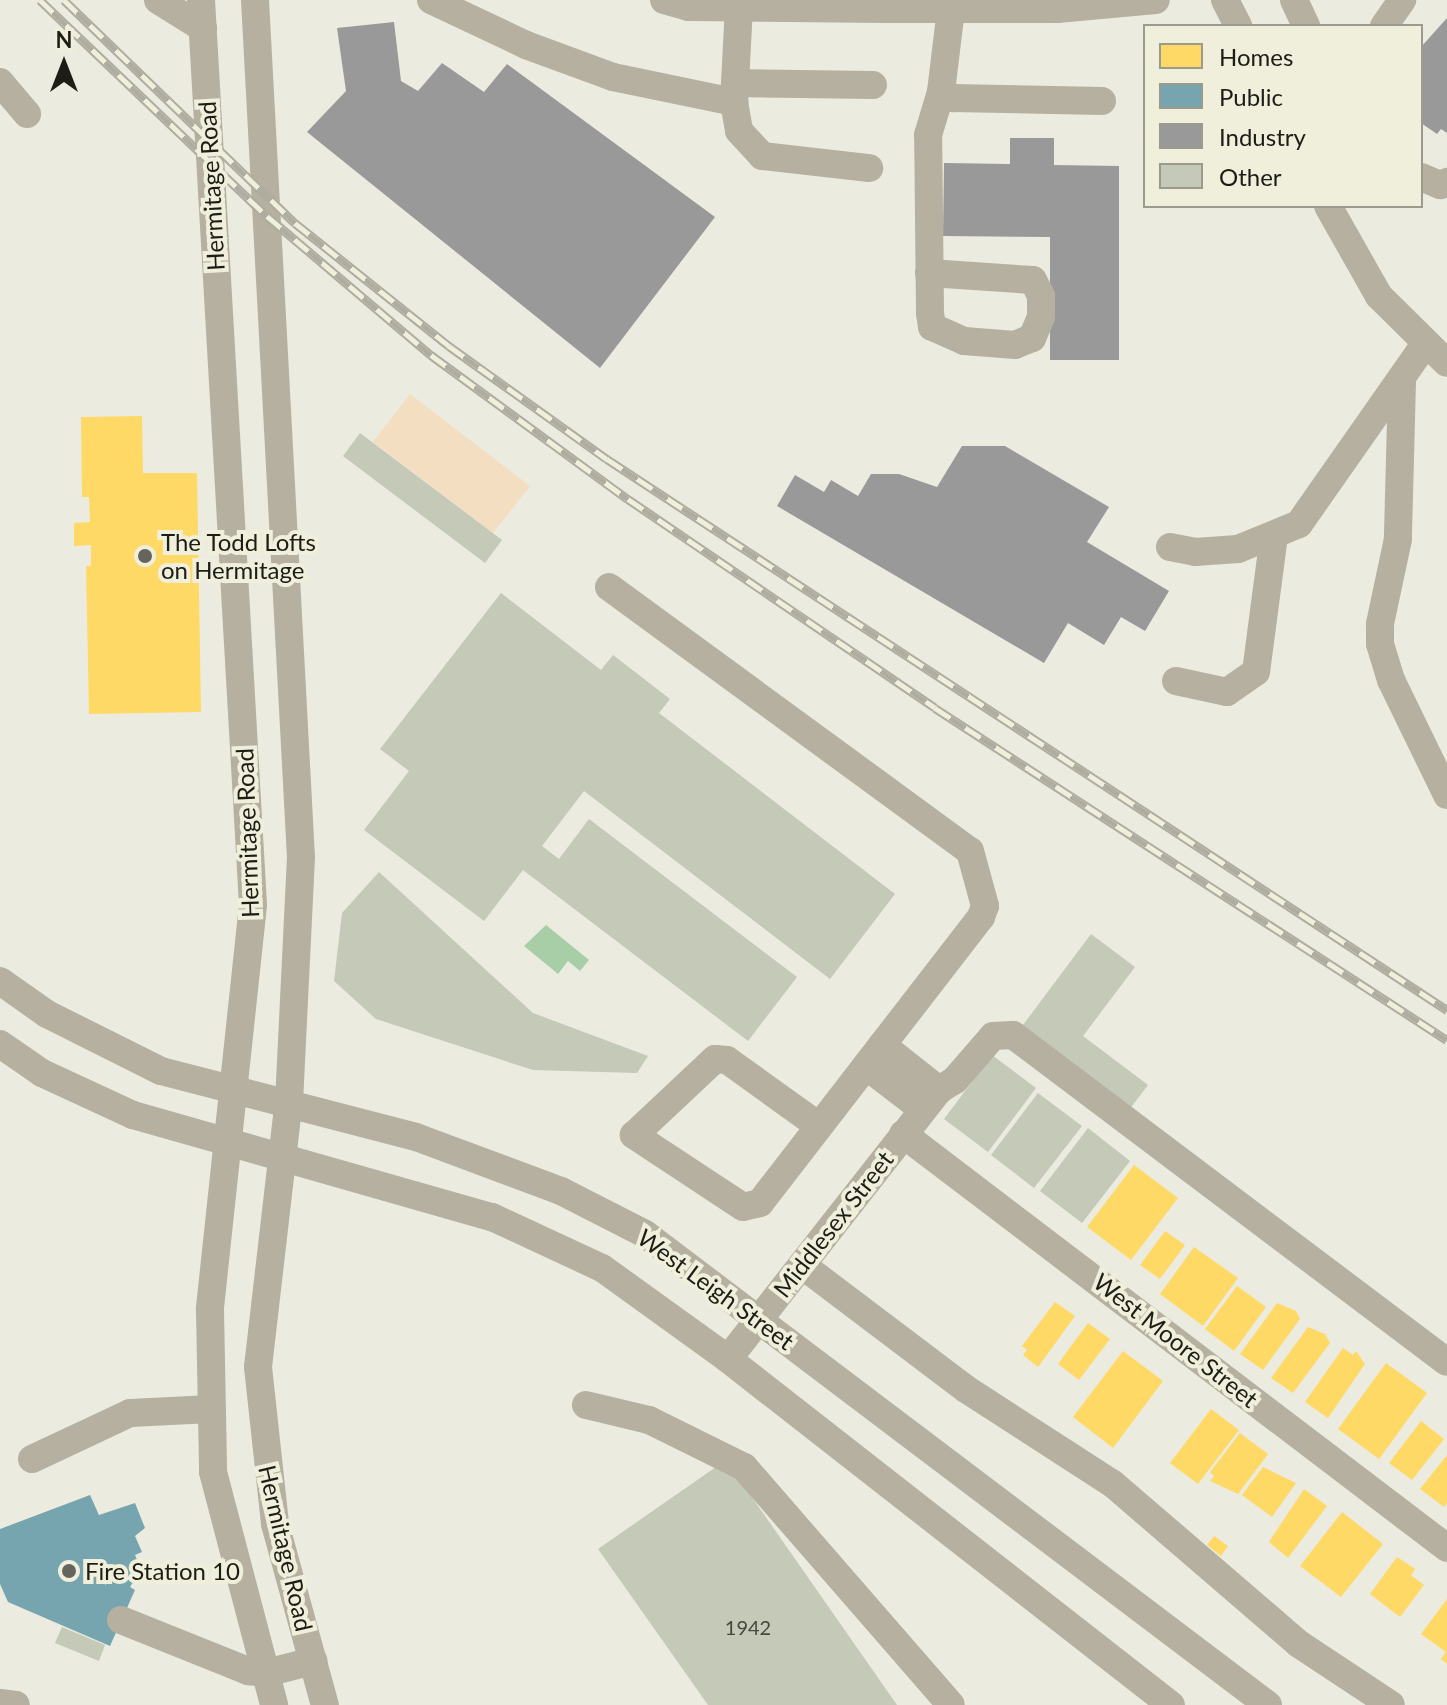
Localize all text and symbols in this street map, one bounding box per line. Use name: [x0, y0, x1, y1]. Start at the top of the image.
north arrow: [24, 24, 104, 104]
legend: [1143, 24, 1423, 208]
text: N: [56, 26, 72, 53]
text: Homes: [1219, 42, 1293, 71]
text: Public: [1219, 82, 1283, 111]
street label: Hermitage Road: [192, 100, 230, 272]
text: Industry: [1219, 122, 1306, 151]
text: Other: [1219, 162, 1282, 191]
place label: The Todd Lofts on Hermitage: [161, 528, 317, 584]
marker: The Todd Lofts on Hermitage: [136, 547, 154, 565]
street label: Hermitage Road: [230, 748, 264, 918]
street label: Middlesex Street: [767, 1145, 899, 1303]
street label: West Leigh Street: [632, 1223, 800, 1355]
street label: West Moore Street: [1088, 1267, 1264, 1413]
street label: Hermitage Road: [253, 1462, 319, 1634]
place label: Fire Station 10: [85, 1557, 240, 1585]
marker: Fire Station 10: [60, 1562, 78, 1580]
house number: 1942: [725, 1615, 771, 1639]

